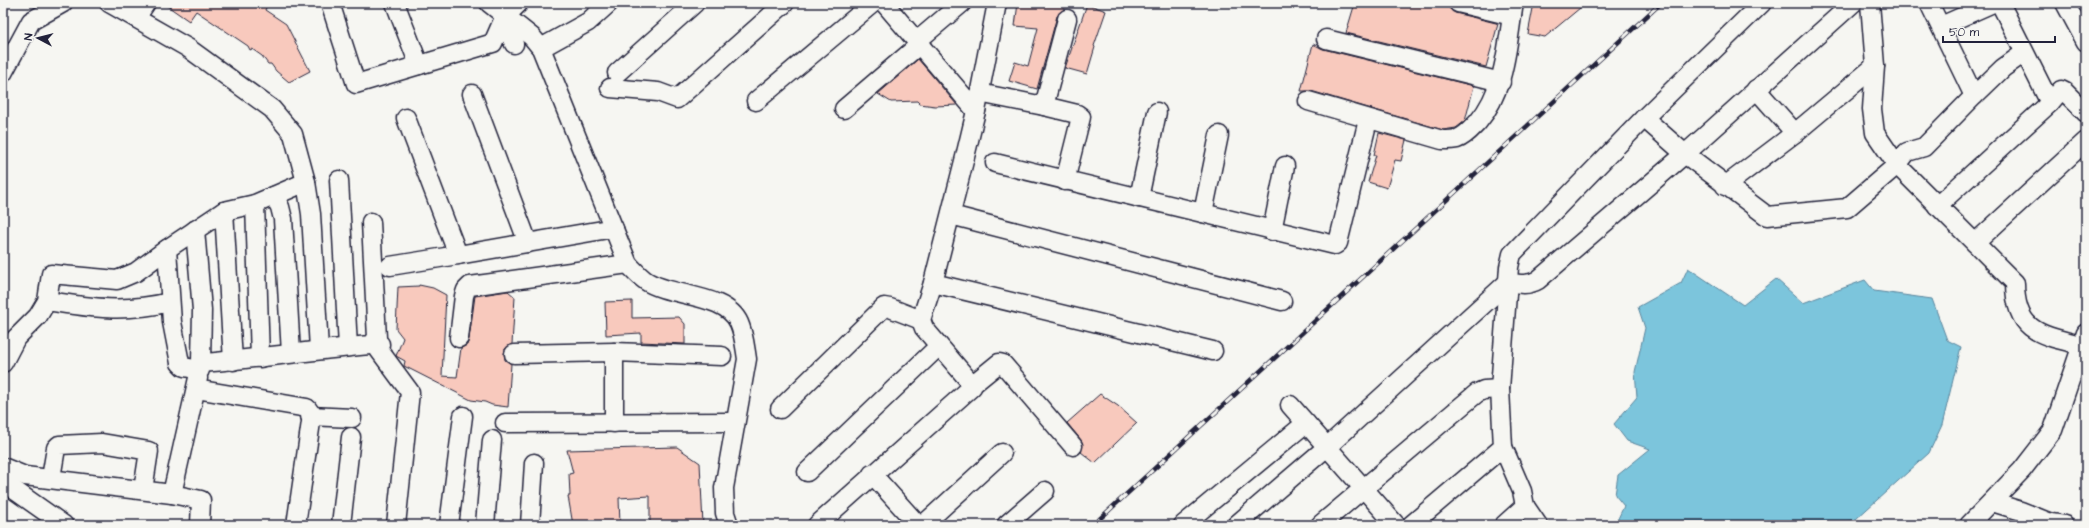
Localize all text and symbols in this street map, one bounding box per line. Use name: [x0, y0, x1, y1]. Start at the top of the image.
north arrow: [18, 18, 58, 58]
scale bar: [1943, 18, 2055, 44]
text: 50 m: [1949, 24, 1980, 41]
text: N: [21, 32, 36, 41]

